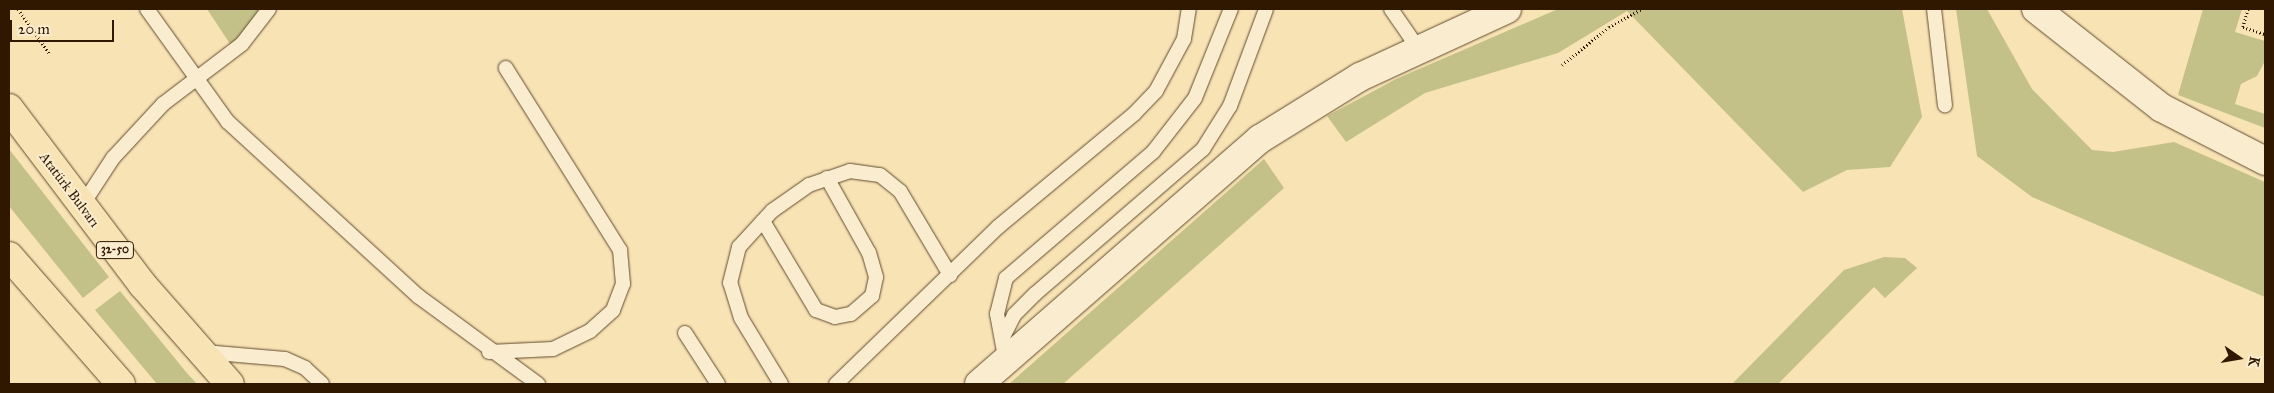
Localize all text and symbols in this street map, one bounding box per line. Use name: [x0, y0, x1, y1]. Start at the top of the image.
scale bar: [12, 10, 116, 42]
text: 20 m: [18, 20, 50, 38]
street label: Atatürk Bulvarı: [35, 149, 103, 231]
road number: 32-50: [95, 240, 135, 260]
north arrow: [2214, 333, 2264, 383]
text: K: [2245, 355, 2264, 368]

